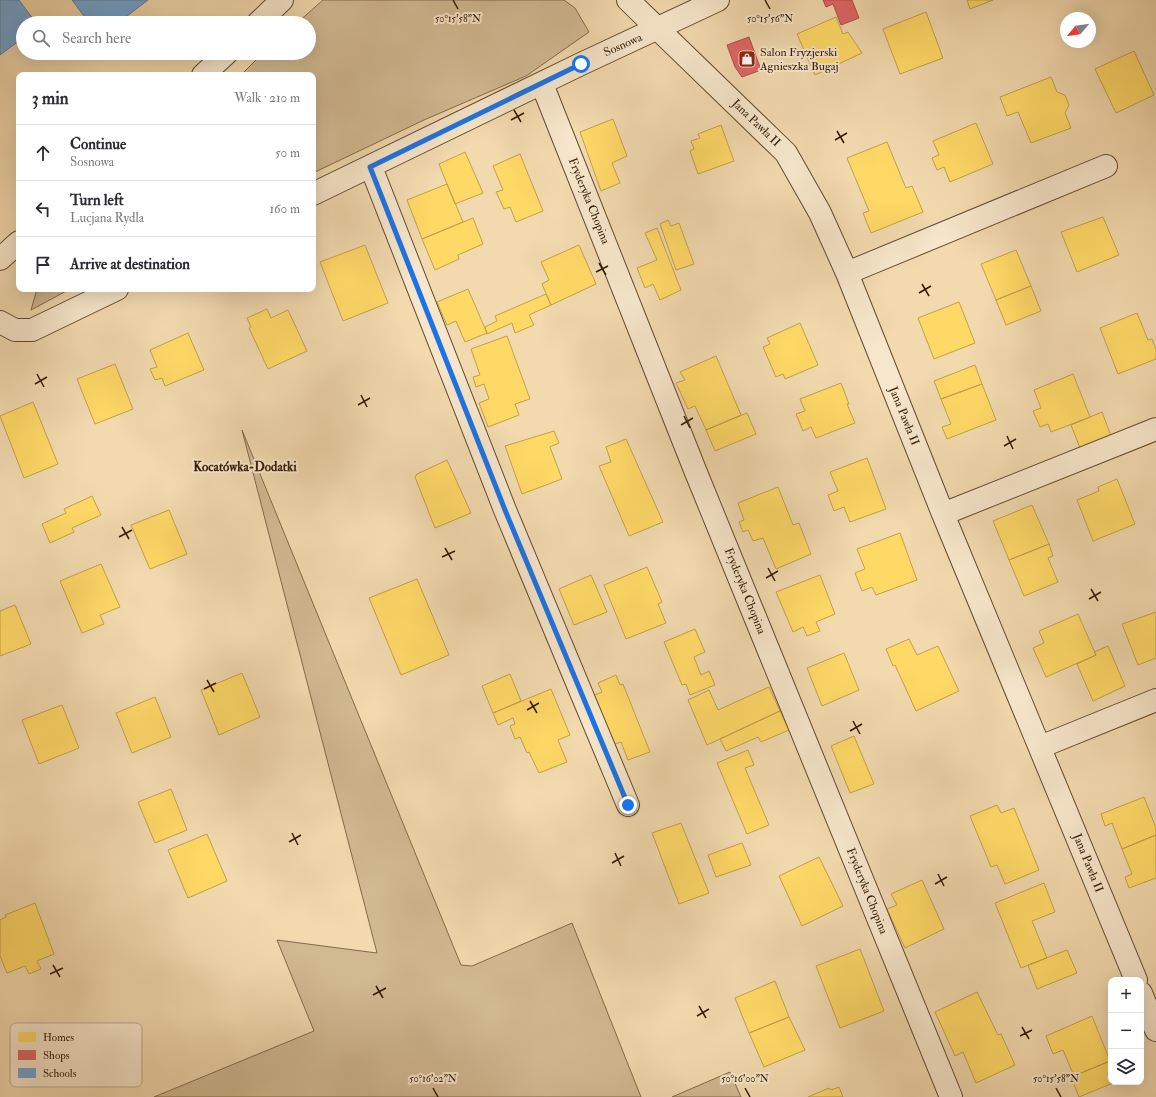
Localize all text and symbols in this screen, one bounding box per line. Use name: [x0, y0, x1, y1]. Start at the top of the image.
north arrow: [1060, 12, 1096, 48]
text: 50°15'58"N: [435, 13, 481, 25]
text: 50°15'56"N: [747, 13, 793, 25]
search box: [16, 16, 316, 60]
icon: search: [30, 27, 52, 49]
text: Search here: [62, 29, 131, 48]
street label: Sosnowa: [601, 29, 646, 60]
place label: Salon Fryzjerski Agnieszka Bugaj: [759, 45, 839, 74]
shop icon: Salon Fryzjerski Agnieszka Bugaj: [737, 49, 757, 69]
route start: [572, 55, 590, 73]
text: 3 min: [32, 88, 69, 109]
text: Walk · 210 m: [234, 90, 300, 106]
street label: Jana Pawła II: [728, 95, 784, 150]
text: Continue: [70, 135, 126, 154]
icon: ahead: [32, 142, 54, 164]
text: 50 m: [275, 145, 300, 161]
text: Sosnowa: [70, 154, 114, 170]
street label: Fryderyka Chopina: [565, 156, 614, 247]
text: Turn left: [70, 191, 124, 210]
icon: left: [32, 198, 54, 220]
text: 160 m: [269, 201, 300, 217]
text: Lucjana Rydla: [70, 210, 144, 226]
icon: arrive: [32, 254, 54, 276]
text: Arrive at destination: [70, 255, 190, 274]
street label: Jana Pawła II: [885, 383, 923, 448]
district label: Kocatówka-Dodatki: [193, 459, 297, 475]
street label: Fryderyka Chopina: [721, 546, 770, 637]
route end: [619, 796, 637, 814]
street label: Jana Pawła II: [1069, 830, 1107, 895]
street label: Fryderyka Chopina: [843, 846, 892, 937]
map controls: [1108, 977, 1144, 1085]
button: +: [1108, 977, 1144, 1013]
button: −: [1108, 1013, 1144, 1049]
legend: [10, 1023, 142, 1087]
text: Homes: [43, 1031, 74, 1044]
text: Shops: [43, 1049, 70, 1063]
button: layers: [1108, 1049, 1144, 1085]
text: Schools: [43, 1067, 77, 1080]
text: 50°16'02"N: [409, 1073, 457, 1085]
text: 50°16'00"N: [721, 1073, 769, 1085]
text: 50°15'58"N: [1033, 1073, 1079, 1085]

